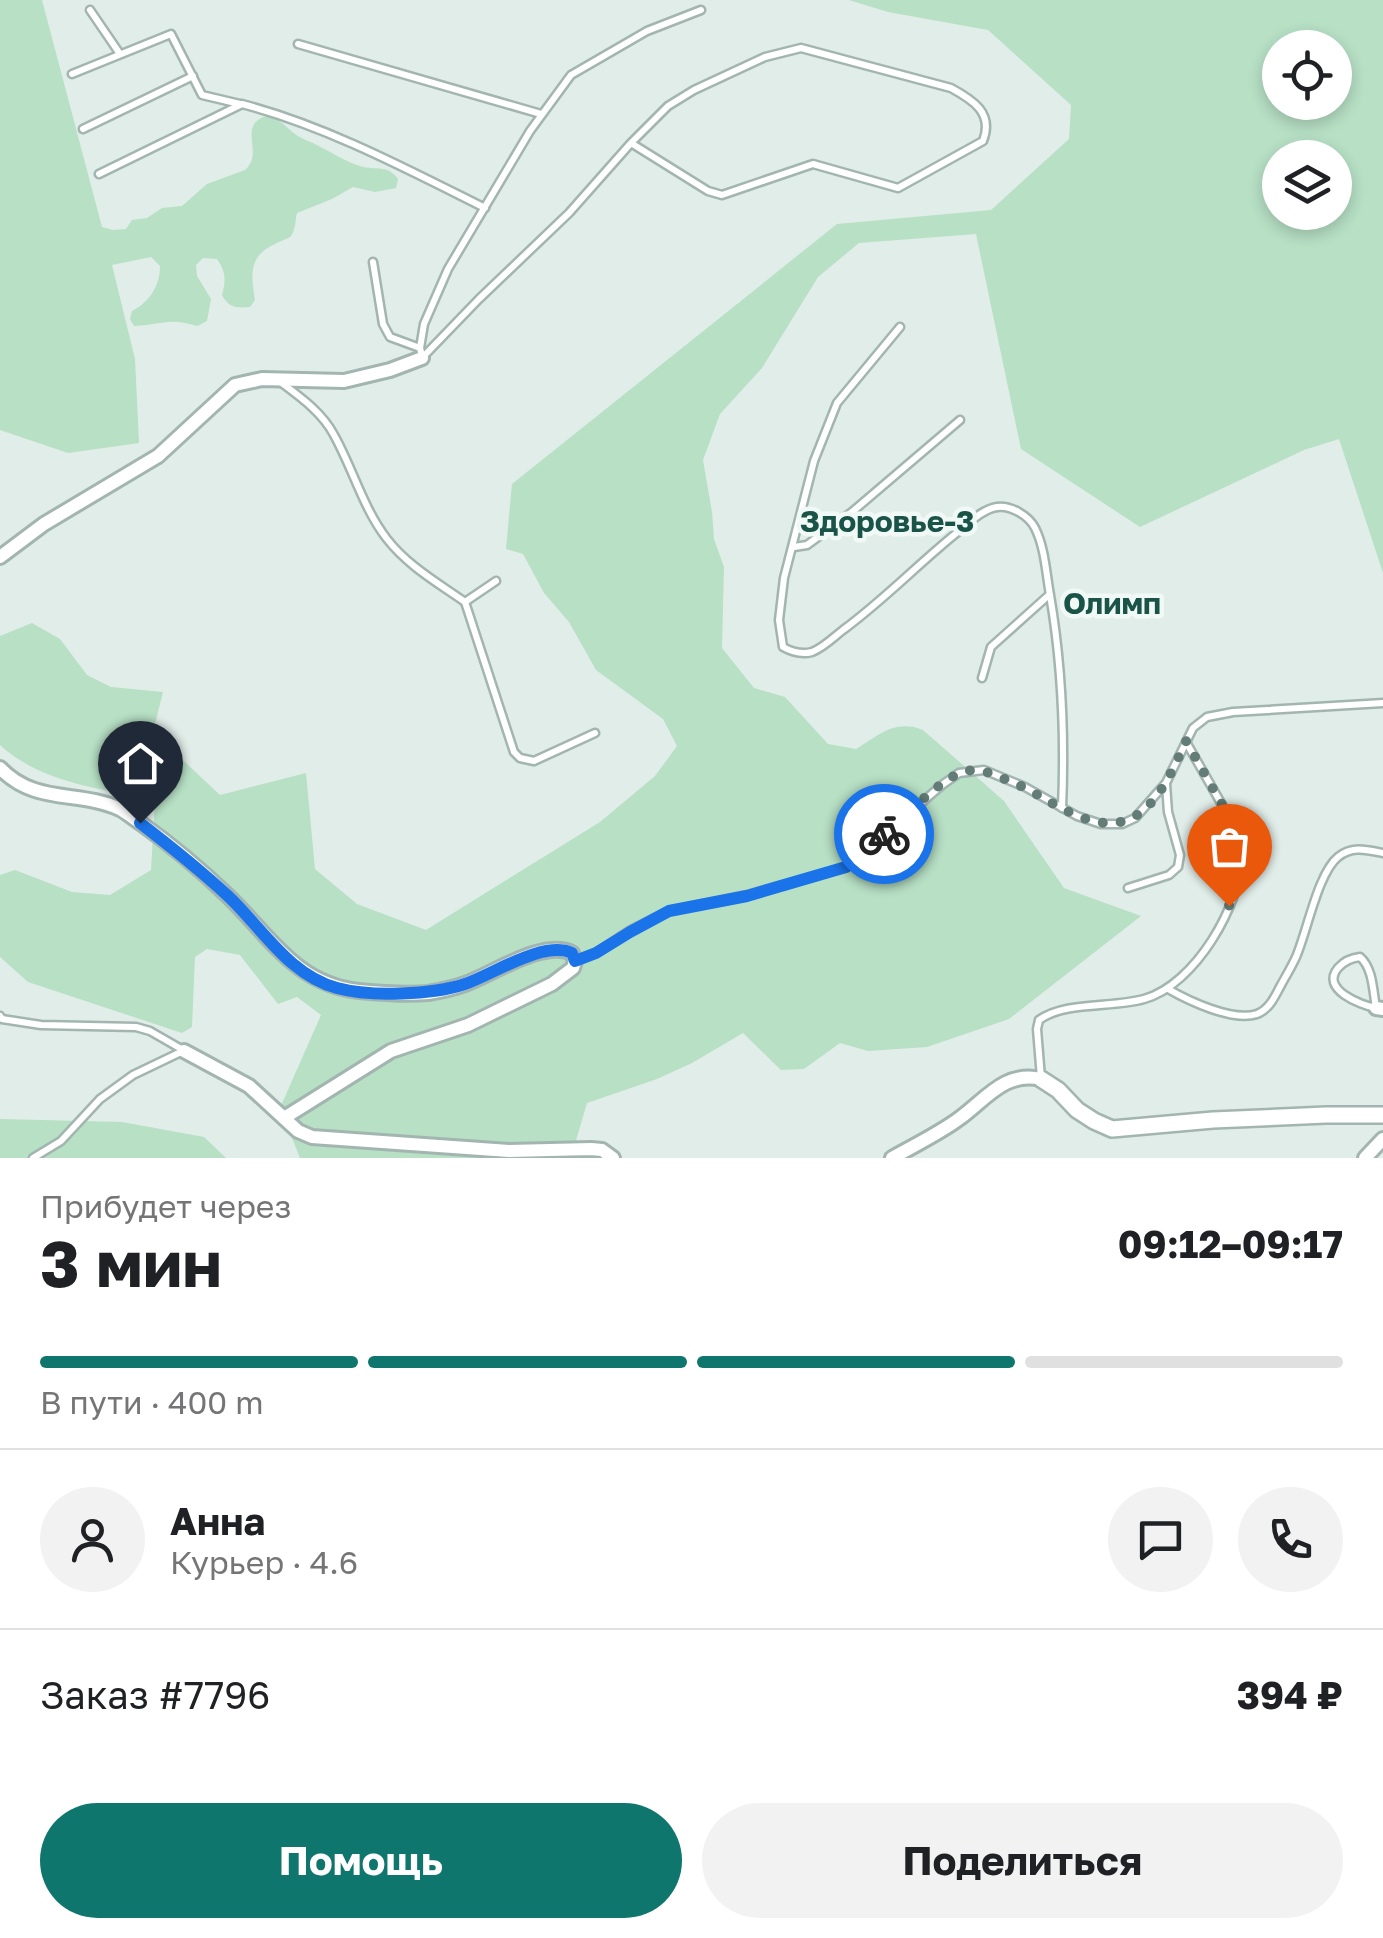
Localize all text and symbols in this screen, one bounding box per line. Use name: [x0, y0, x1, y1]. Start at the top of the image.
map controls: [1262, 30, 1352, 230]
button: locate: [1262, 30, 1352, 120]
button: layers: [1262, 140, 1352, 230]
district label: Здоровье-3: [800, 503, 974, 539]
district label: Олимп: [1063, 585, 1161, 621]
pin: [98, 721, 183, 824]
icon: home: [113, 736, 168, 791]
courier: [834, 784, 934, 884]
pin: [1187, 804, 1272, 907]
icon: bike: [857, 807, 912, 862]
icon: bag: [1202, 819, 1257, 874]
text: Прибудет через: [40, 1187, 291, 1225]
text: 09:12–09:17: [1118, 1221, 1343, 1266]
text: 3 мин: [40, 1223, 222, 1301]
text: В пути · 400 m: [40, 1383, 264, 1421]
button: person: [40, 1487, 145, 1592]
button: chat: [1108, 1487, 1213, 1592]
button: phone: [1238, 1487, 1343, 1592]
text: Анна: [170, 1498, 265, 1543]
text: Курьер · 4.6: [170, 1543, 358, 1581]
text: Заказ #7796: [40, 1672, 270, 1717]
text: 394 ₽: [1237, 1672, 1343, 1717]
button: Помощь: [40, 1803, 682, 1918]
button: Поделиться: [702, 1803, 1343, 1918]

